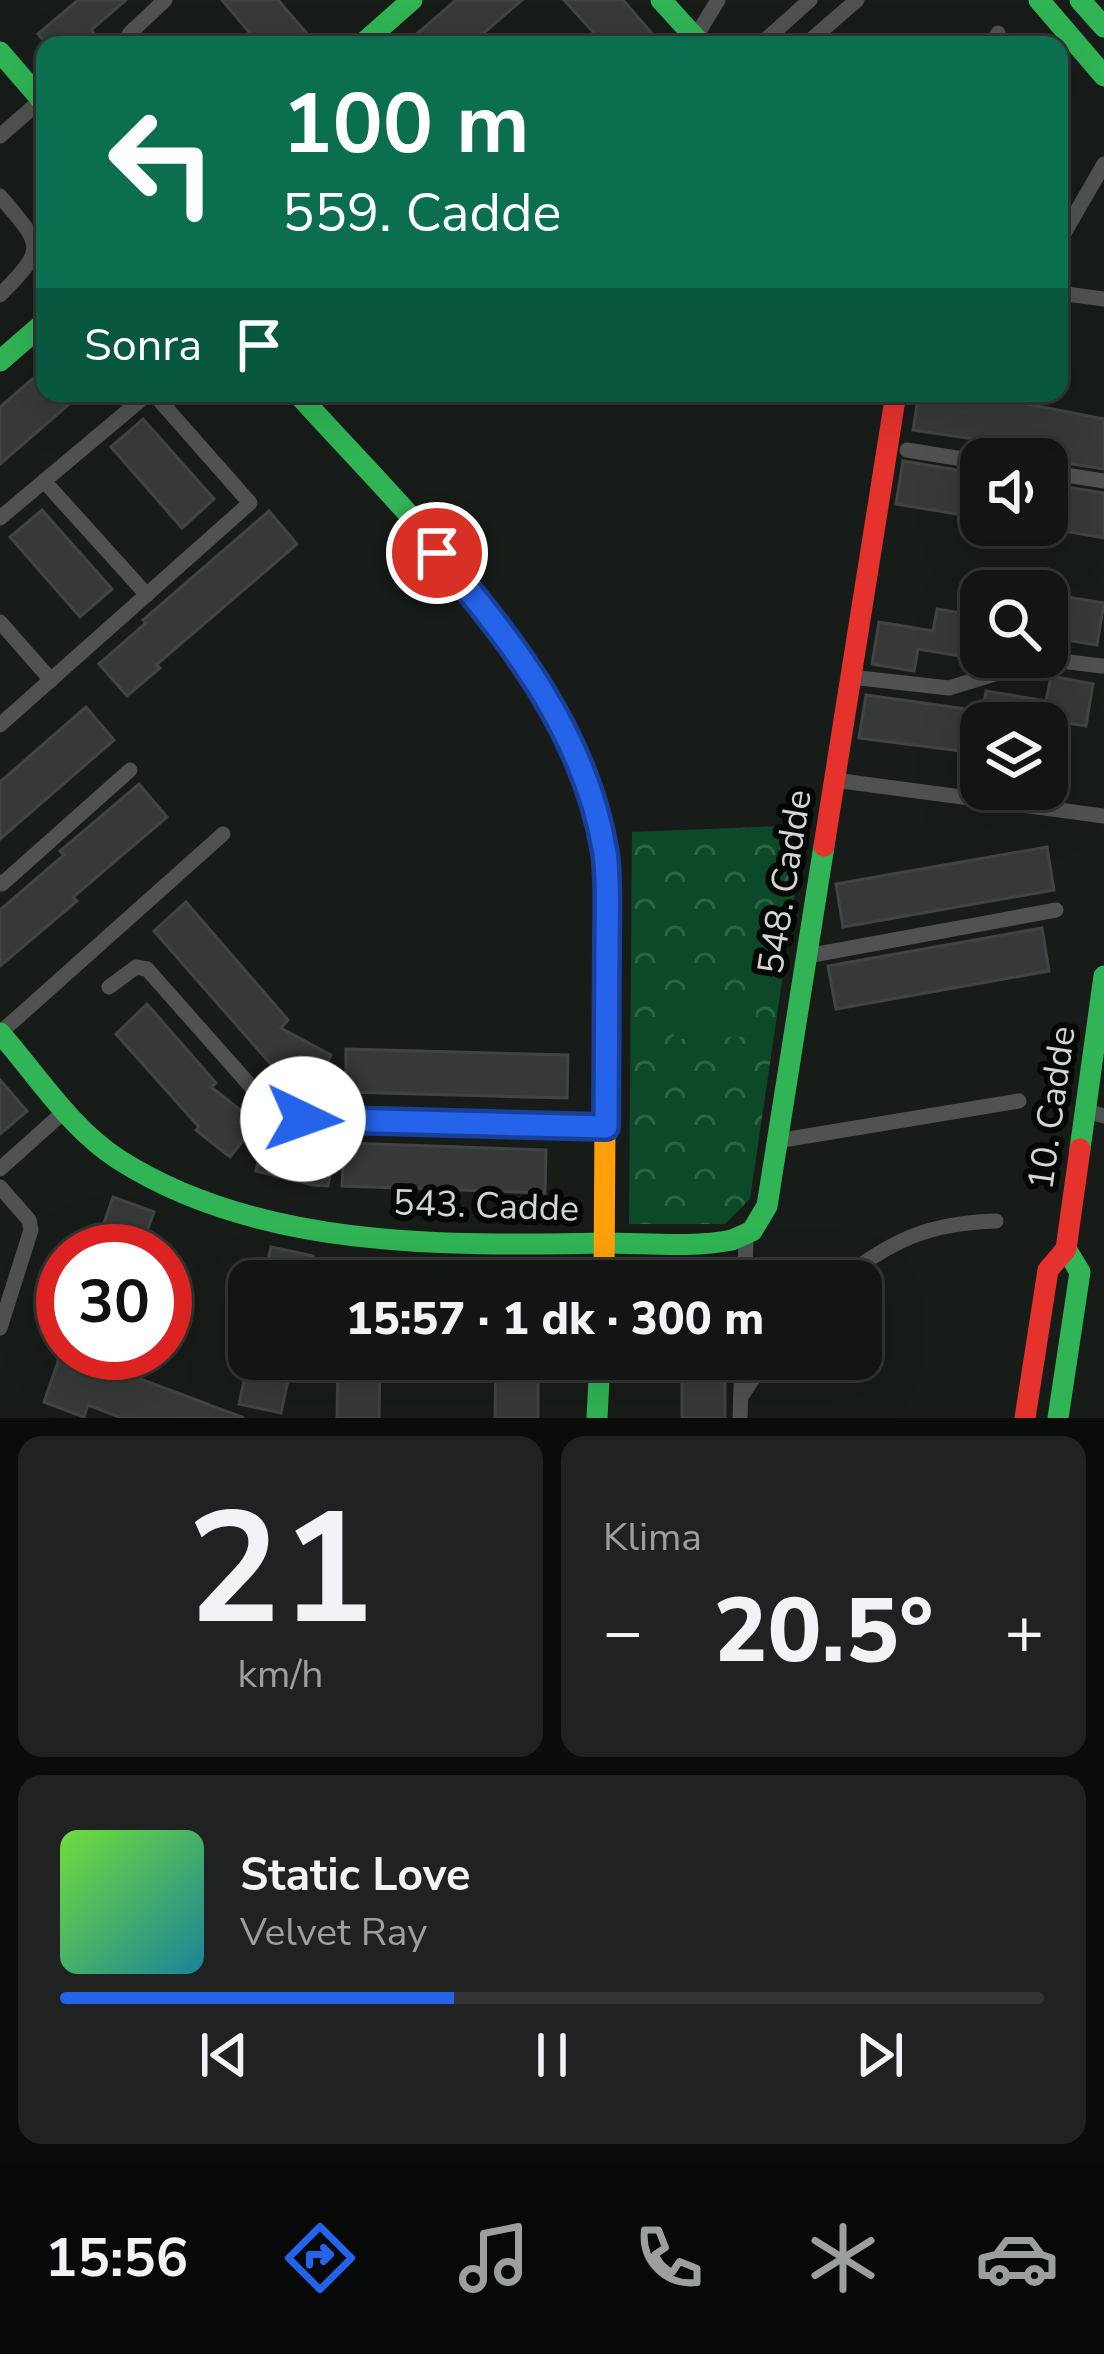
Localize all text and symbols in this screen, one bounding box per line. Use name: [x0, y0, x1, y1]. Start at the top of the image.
text: 100 m: [282, 67, 530, 182]
icon: left: [84, 84, 240, 240]
text: 559. Cadde: [282, 176, 561, 250]
icon: arrive: [226, 312, 292, 378]
text: Sonra: [84, 315, 202, 376]
map controls: [960, 438, 1068, 810]
button: sound: [960, 438, 1068, 546]
pin: [386, 502, 488, 604]
icon: arrive: [404, 520, 470, 586]
button: search: [960, 570, 1068, 678]
button: layers: [960, 702, 1068, 810]
street label: 548. Cadde: [746, 786, 824, 978]
street label: 10. Cadde: [1016, 1023, 1088, 1193]
position arrow: [240, 1056, 366, 1182]
street label: 543. Cadde: [392, 1178, 580, 1234]
speed limit sign: 30: [36, 1224, 192, 1380]
text: 15:57 · 1 dk · 300 m: [346, 1289, 764, 1350]
text: 21: [187, 1463, 374, 1676]
text: Klima: [603, 1511, 702, 1564]
text: 20.5°: [714, 1570, 933, 1693]
text: −: [603, 1587, 643, 1677]
text: +: [1004, 1587, 1044, 1677]
text: km/h: [238, 1648, 323, 1701]
text: Static Love: [240, 1845, 470, 1906]
text: Velvet Ray: [240, 1906, 427, 1959]
icon: previous: [191, 2022, 257, 2088]
icon: pause: [519, 2022, 585, 2088]
icon: next: [847, 2022, 913, 2088]
icon: directions: [278, 2216, 362, 2300]
icon: music: [452, 2216, 536, 2300]
icon: phone: [627, 2216, 711, 2300]
icon: climate: [801, 2216, 885, 2300]
icon: car: [975, 2216, 1059, 2300]
text: 15:56: [45, 2221, 188, 2295]

